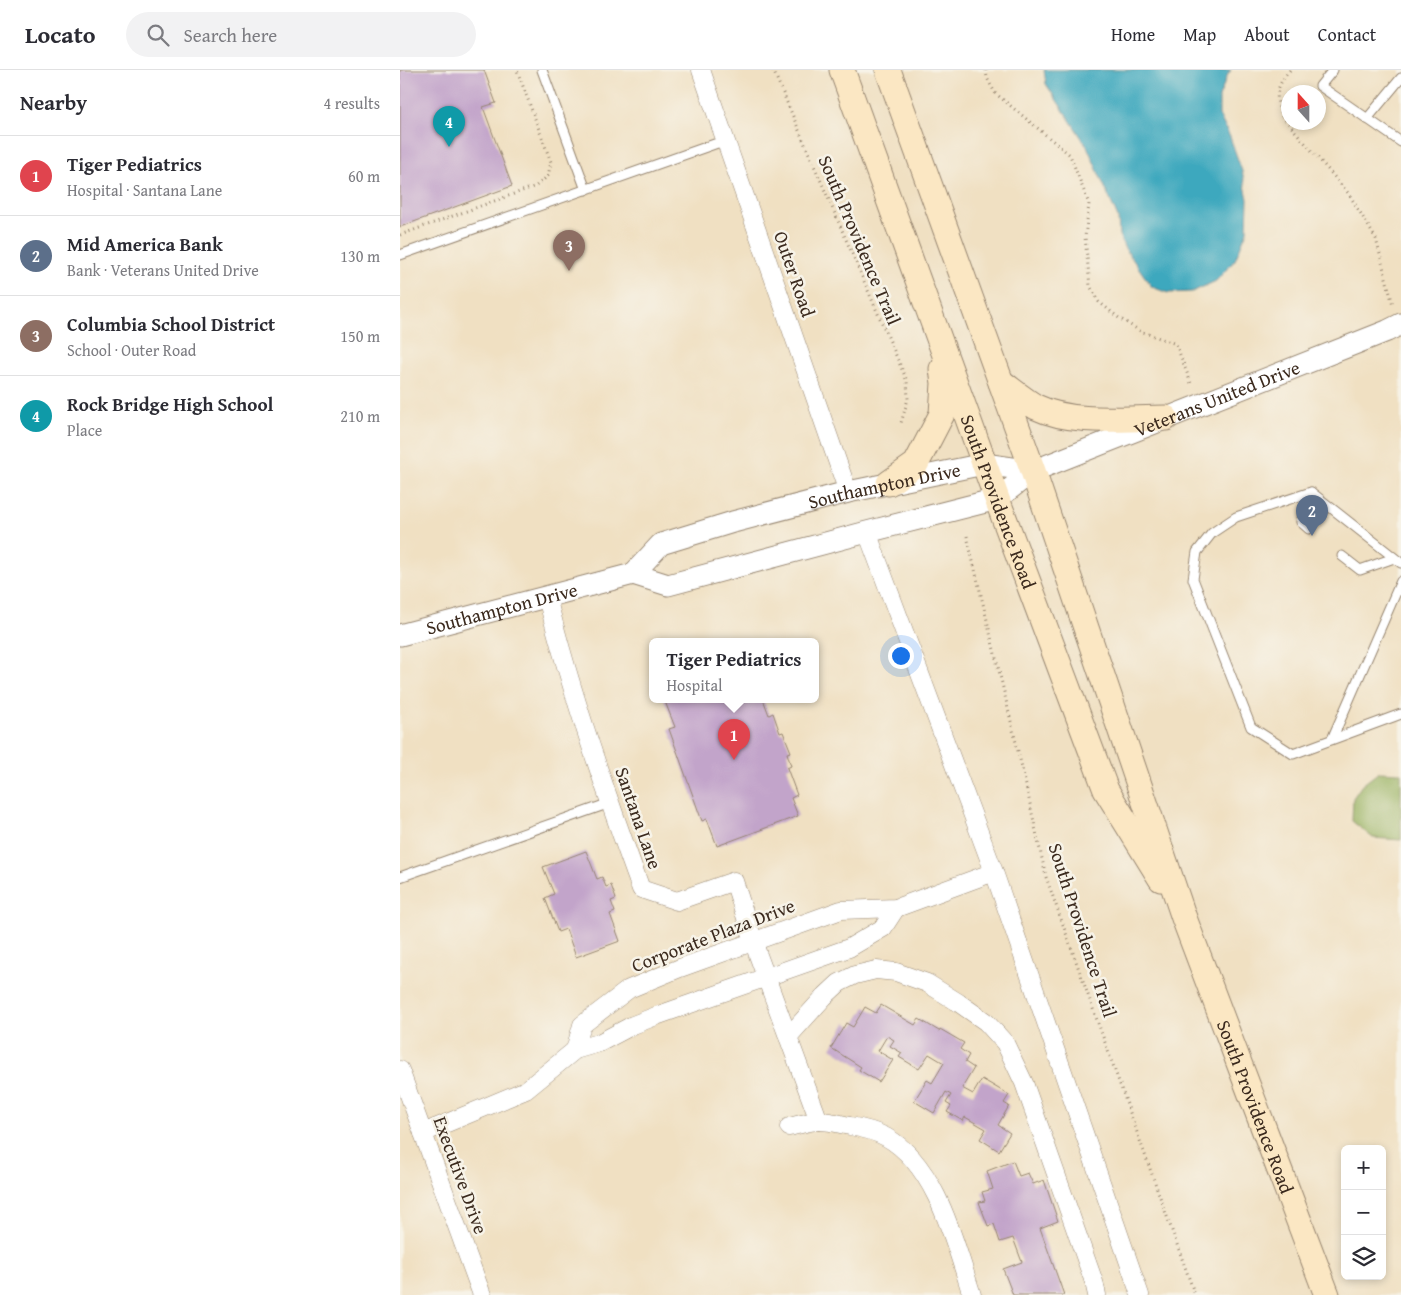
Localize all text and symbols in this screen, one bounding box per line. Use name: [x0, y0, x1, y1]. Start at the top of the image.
search box: [126, 12, 476, 57]
text: Locato: [25, 17, 96, 52]
icon: search: [144, 21, 172, 49]
text: Search here: [184, 21, 277, 49]
text: Home: [1111, 21, 1155, 48]
text: Map: [1183, 21, 1216, 48]
text: About: [1244, 21, 1290, 48]
text: Contact: [1318, 21, 1376, 48]
north arrow: [1281, 85, 1326, 130]
text: Nearby: [20, 87, 87, 118]
text: 4 results: [323, 91, 380, 115]
pin: 4: [433, 106, 465, 147]
text: Tiger Pediatrics: [67, 150, 202, 178]
street label: South Providence Trail: [812, 151, 908, 329]
text: 1: [32, 164, 40, 188]
text: 60 m: [348, 164, 380, 188]
text: Hospital · Santana Lane: [67, 178, 222, 202]
street label: Outer Road: [767, 227, 823, 322]
text: Mid America Bank: [67, 230, 223, 258]
pin: 3: [553, 230, 585, 271]
text: 2: [32, 244, 40, 268]
text: 130 m: [340, 244, 380, 268]
text: Bank · Veterans United Drive: [67, 258, 259, 282]
text: Columbia School District: [67, 310, 275, 338]
text: 3: [32, 324, 40, 348]
text: 150 m: [340, 324, 380, 348]
text: School · Outer Road: [67, 338, 196, 362]
street label: Veterans United Drive: [1130, 353, 1304, 444]
text: Rock Bridge High School: [67, 390, 273, 418]
text: 4: [32, 404, 40, 428]
text: 210 m: [340, 404, 380, 428]
street label: South Providence Road: [954, 410, 1044, 593]
text: Place: [67, 418, 102, 442]
street label: Southampton Drive: [805, 455, 963, 516]
pin: 2: [1296, 495, 1328, 536]
street label: Southampton Drive: [423, 575, 580, 642]
popup: [649, 638, 819, 703]
your location: [888, 643, 914, 669]
text: Tiger Pediatrics: [666, 645, 802, 673]
text: Hospital: [666, 673, 722, 697]
pin: 1: [718, 719, 750, 760]
street label: Santana Lane: [608, 763, 670, 873]
street label: South Providence Trail: [1042, 839, 1124, 1021]
street label: Corporate Plaza Drive: [627, 891, 799, 979]
street label: South Providence Road: [1210, 1016, 1302, 1198]
street label: Executive Drive: [427, 1112, 495, 1238]
map controls: [1341, 1145, 1386, 1280]
button: +: [1341, 1145, 1386, 1190]
button: −: [1341, 1190, 1386, 1235]
button: layers: [1341, 1235, 1386, 1280]

